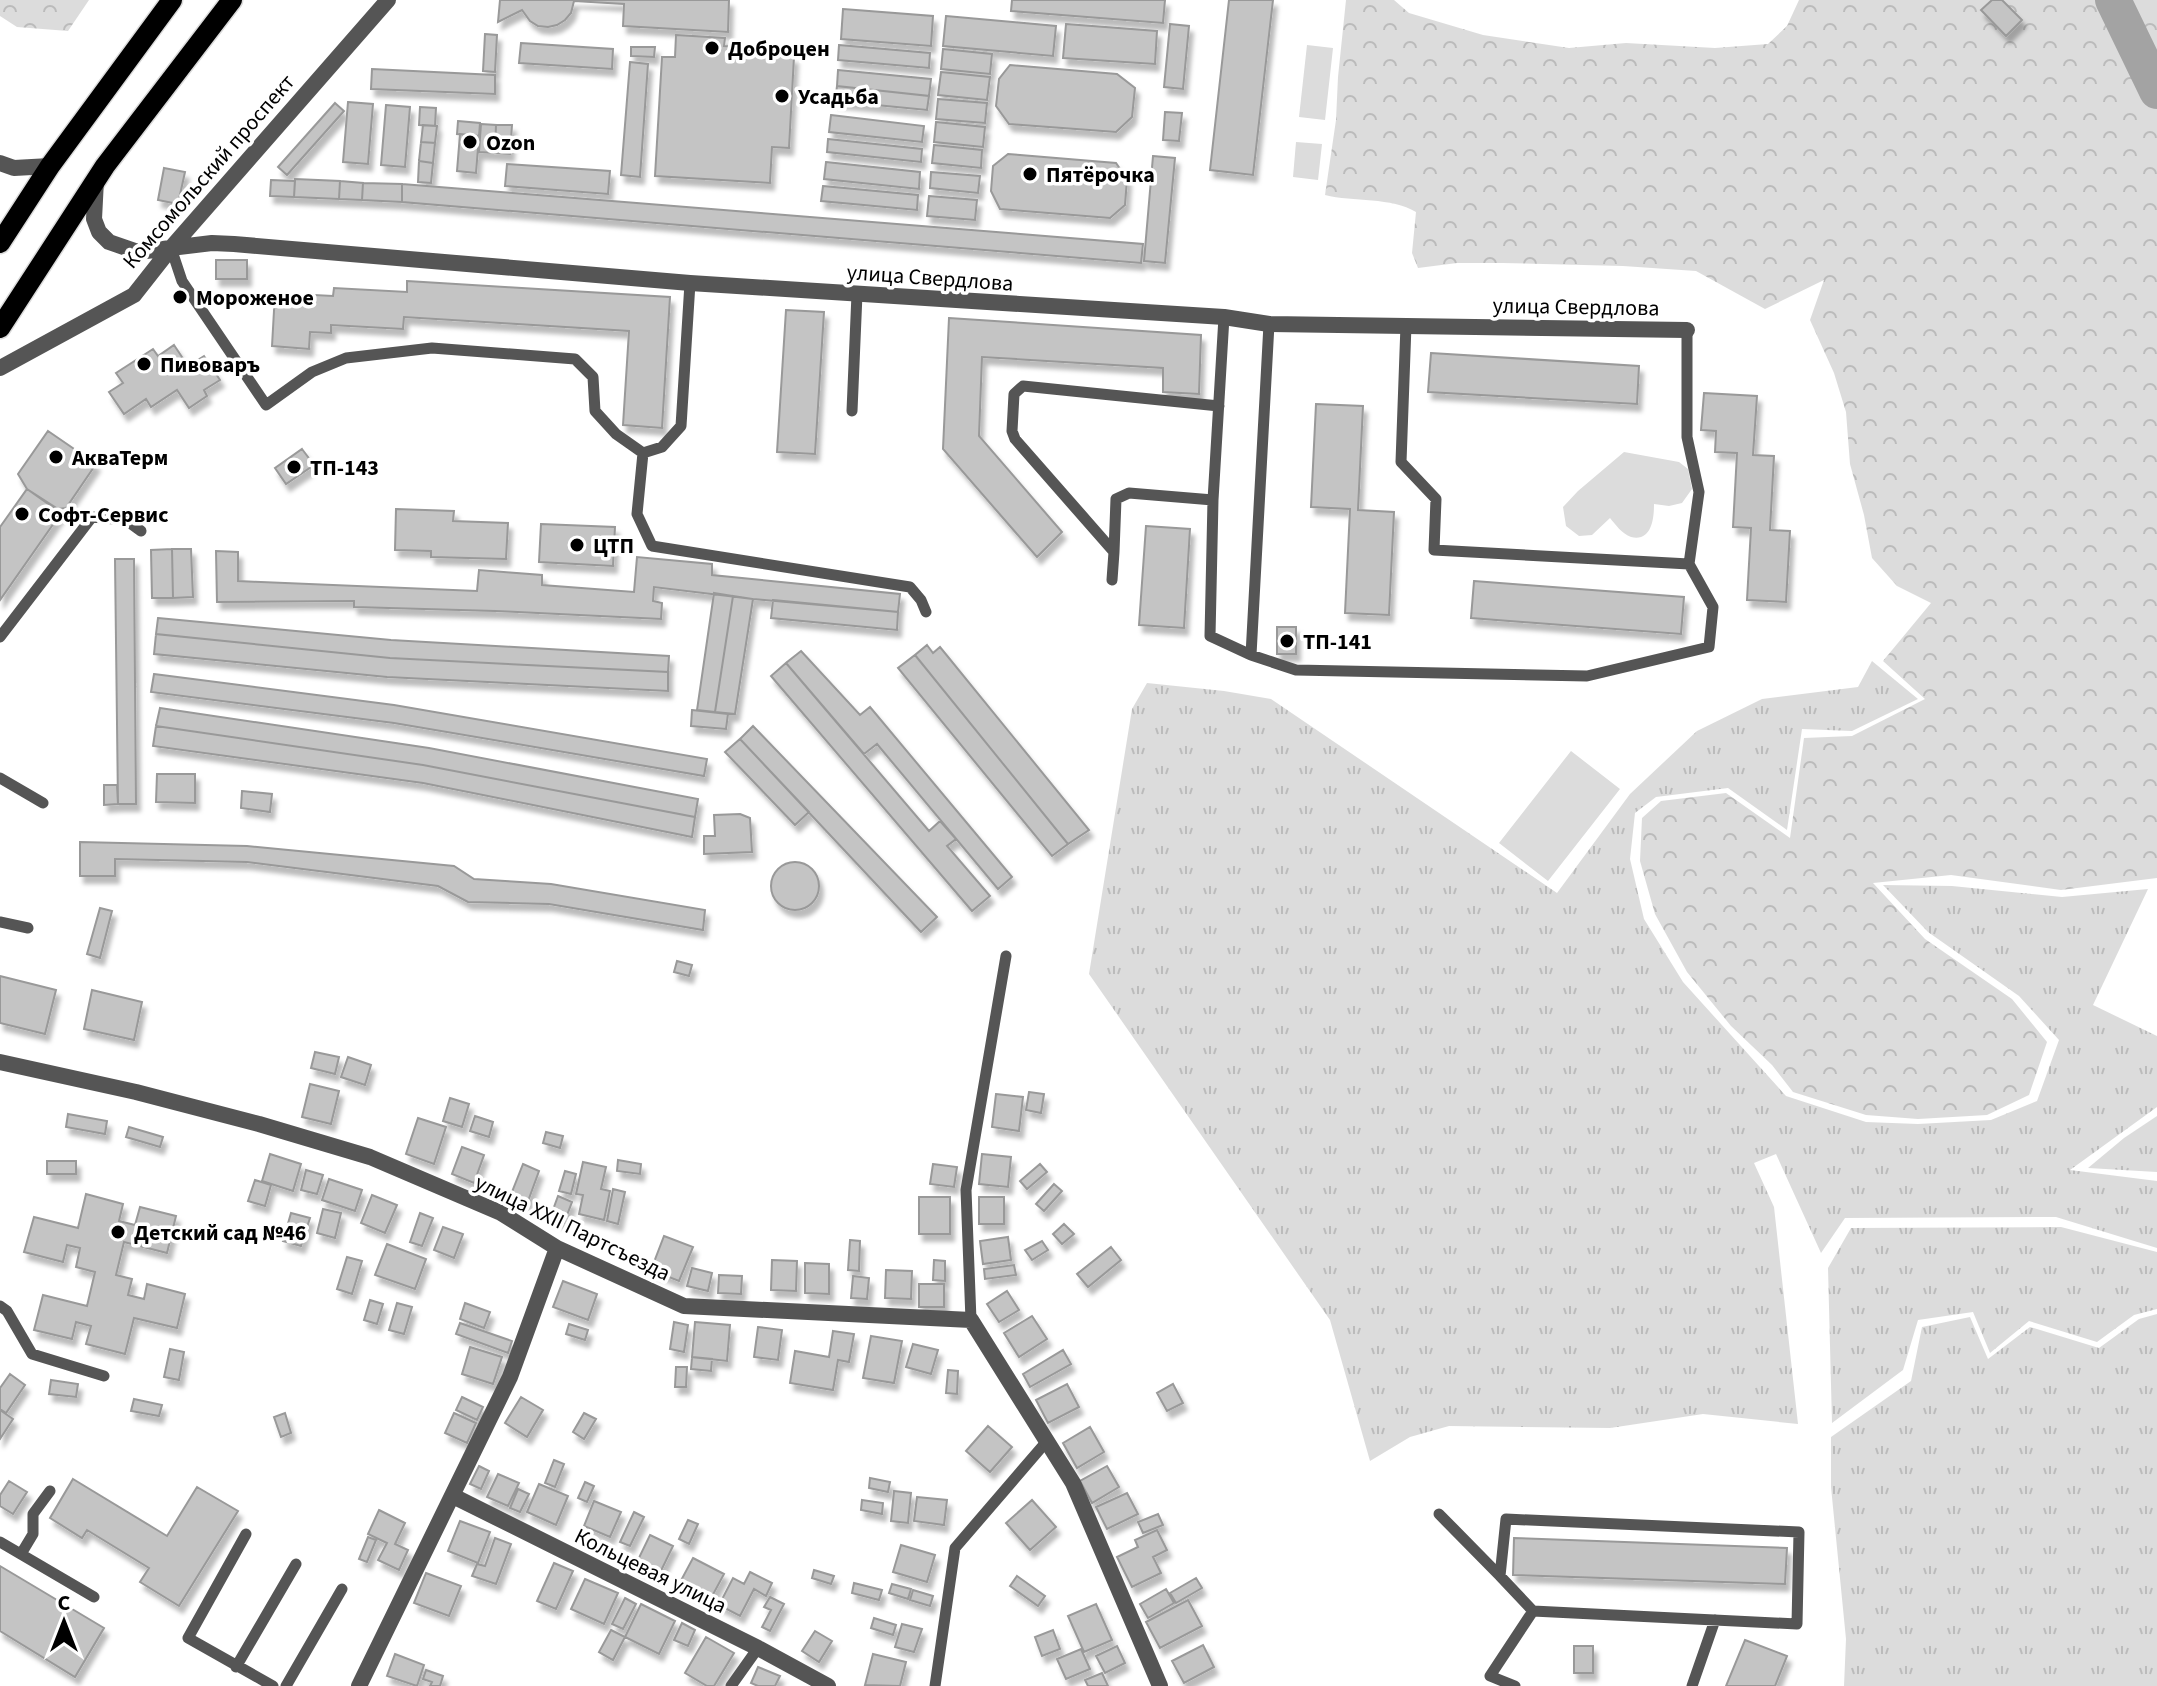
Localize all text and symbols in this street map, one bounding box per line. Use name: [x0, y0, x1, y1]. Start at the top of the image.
place label: Доброцен: [728, 33, 830, 65]
marker: Доброцен: [703, 39, 721, 57]
street label: Комсомольский проспект: [115, 67, 302, 276]
place label: Усадьба: [798, 81, 879, 113]
marker: Усадьба: [773, 87, 791, 105]
place label: Ozon: [486, 127, 535, 159]
marker: Ozon: [461, 133, 479, 151]
place label: Пятёрочка: [1046, 159, 1155, 191]
marker: Пятёрочка: [1021, 165, 1039, 183]
street label: улица Свердлова: [846, 256, 1014, 300]
place label: Мороженое: [196, 282, 314, 314]
marker: Мороженое: [171, 288, 189, 306]
street label: улица Свердлова: [1492, 290, 1660, 324]
place label: Пивоваръ: [160, 349, 260, 381]
marker: Пивоваръ: [135, 355, 153, 373]
place label: АкваТерм: [71, 442, 168, 474]
marker: АкваТерм: [47, 448, 65, 466]
place label: ТП-143: [310, 452, 379, 484]
marker: ТП-143: [285, 458, 303, 476]
place label: Софт-Сервис: [38, 499, 168, 531]
marker: Софт-Сервис: [13, 505, 31, 523]
place label: ЦТП: [593, 530, 634, 562]
marker: ЦТП: [568, 536, 586, 554]
place label: ТП-141: [1303, 626, 1372, 658]
marker: ТП-141: [1278, 632, 1296, 650]
street label: улица XXII Партсъезда: [469, 1167, 676, 1289]
place label: Детский сад №46: [134, 1217, 307, 1249]
marker: Детский сад №46: [109, 1223, 127, 1241]
street label: Кольцевая улица: [569, 1520, 732, 1622]
north arrow: [24, 1582, 104, 1662]
text: С: [58, 1587, 71, 1619]

